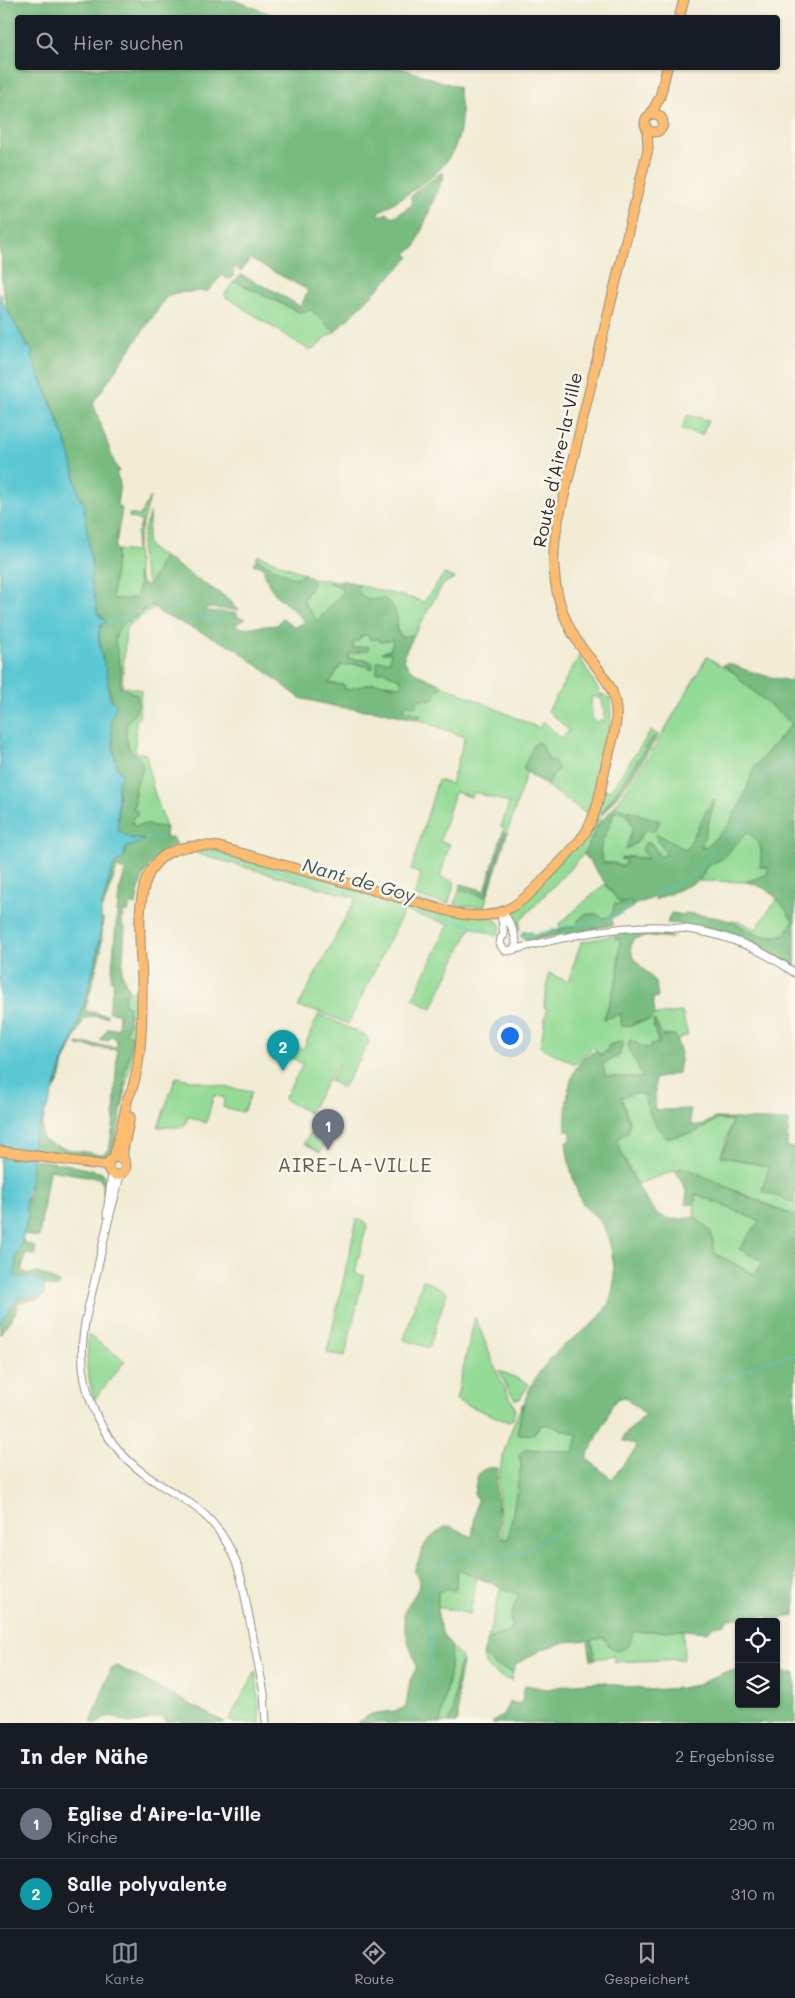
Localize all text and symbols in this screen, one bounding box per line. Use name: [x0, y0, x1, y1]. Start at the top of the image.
search box: [15, 15, 780, 70]
icon: search: [33, 29, 61, 57]
text: Hier suchen: [73, 30, 184, 55]
street label: Route d'Aire-la-Ville: [527, 370, 587, 550]
water label: Nant de Goy: [300, 852, 418, 908]
your location: [497, 1023, 523, 1049]
pin: 2: [267, 1030, 299, 1071]
pin: 1: [312, 1109, 344, 1150]
district label: AIRE-LA-VILLE: [277, 1151, 433, 1177]
map controls: [735, 1618, 780, 1708]
button: locate: [735, 1618, 780, 1663]
button: layers: [735, 1663, 780, 1708]
text: In der Nähe: [20, 1742, 148, 1769]
text: 2 Ergebnisse: [675, 1745, 775, 1766]
text: Eglise d'Aire-la-Ville: [67, 1801, 261, 1826]
text: 1: [32, 1813, 40, 1834]
text: 290 m: [729, 1813, 775, 1834]
text: Kirche: [67, 1826, 118, 1847]
text: Salle polyvalente: [67, 1871, 227, 1896]
text: 2: [32, 1883, 40, 1904]
text: 310 m: [731, 1883, 775, 1904]
text: Ort: [67, 1896, 95, 1917]
tab: Karte: [105, 1939, 144, 1988]
tab: Route: [354, 1939, 394, 1988]
tab: Gespeichert: [604, 1939, 690, 1988]

